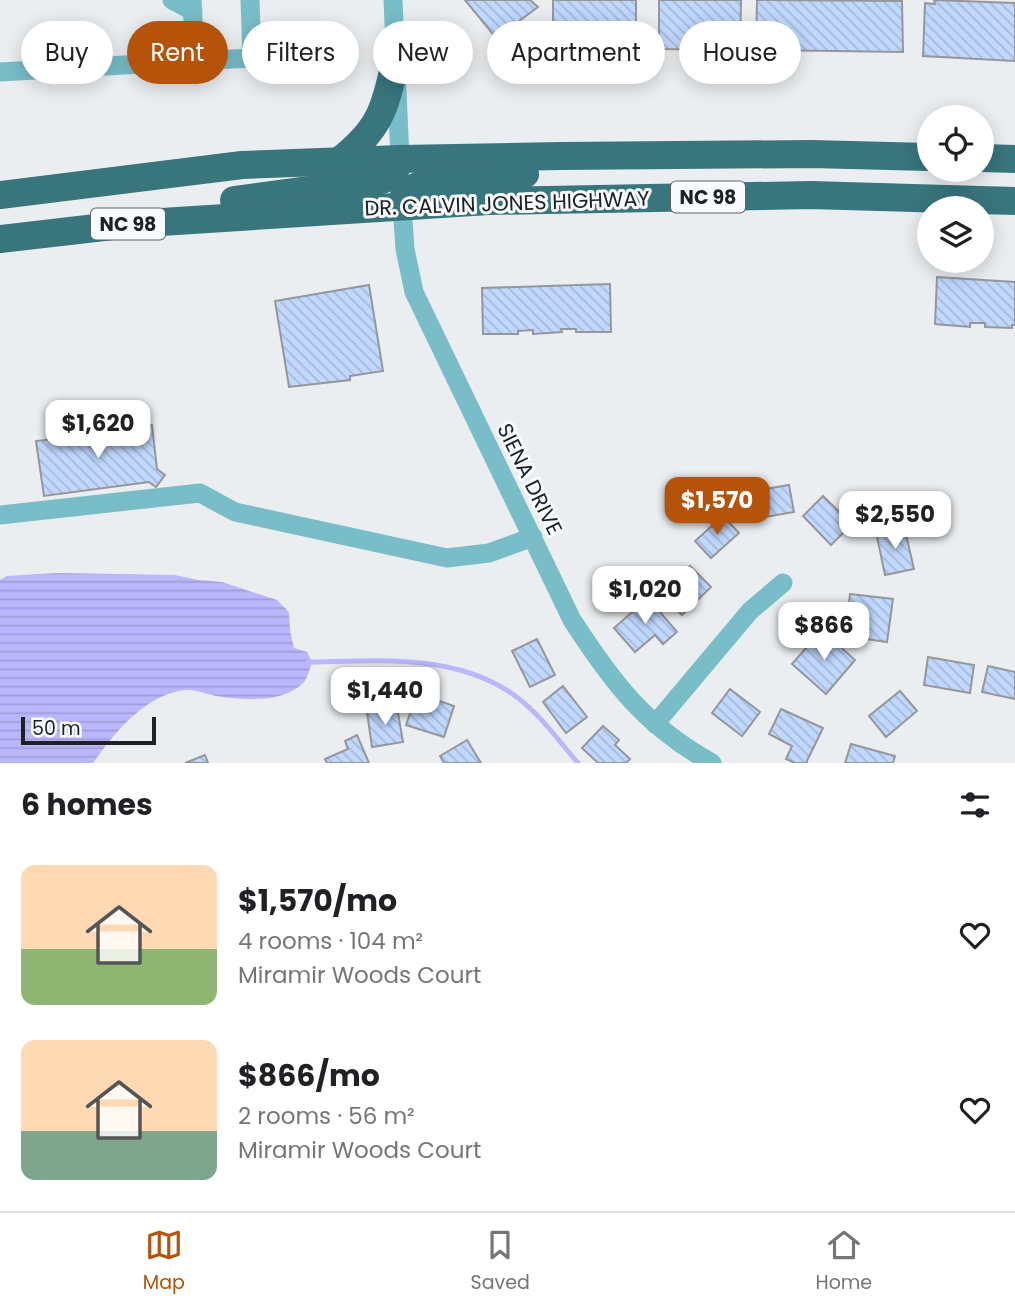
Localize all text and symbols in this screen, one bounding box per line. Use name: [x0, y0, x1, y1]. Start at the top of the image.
chip: Buy: [21, 21, 113, 84]
chip: Rent: [127, 21, 228, 84]
chip: Filters: [242, 21, 359, 84]
chip: New: [373, 21, 473, 84]
chip: Apartment: [487, 21, 665, 84]
chip: House: [679, 21, 801, 84]
map controls: [917, 105, 994, 273]
button: locate: [917, 105, 994, 182]
road number: NC 98: [671, 182, 745, 212]
street label: DR. CALVIN JONES HIGHWAY: [364, 184, 650, 222]
button: layers: [917, 196, 994, 273]
road number: NC 98: [91, 208, 165, 240]
pin: $1,620: [41, 400, 155, 460]
text: $1,620: [61, 407, 135, 439]
street label: SIENA DRIVE: [491, 418, 569, 540]
pin: $1,570: [660, 477, 774, 537]
text: $1,570: [681, 484, 753, 516]
pin: $2,550: [838, 491, 952, 551]
text: $2,550: [855, 498, 935, 530]
pin: $1,020: [588, 566, 702, 626]
text: $1,020: [608, 573, 682, 605]
pin: $866: [783, 602, 865, 662]
text: $866: [794, 609, 854, 641]
pin: $1,440: [328, 668, 442, 727]
text: $1,440: [347, 674, 423, 706]
scale bar: [21, 714, 156, 746]
text: 50 m: [32, 715, 81, 742]
text: 6 homes: [21, 783, 153, 826]
icon: filters: [956, 786, 994, 824]
text: $1,570/mo: [238, 879, 397, 922]
icon: home: [77, 893, 161, 977]
icon: heart: [956, 916, 994, 954]
text: 4 rooms · 104 m²: [238, 925, 423, 957]
text: Miramir Woods Court: [238, 959, 481, 991]
text: $866/mo: [238, 1054, 380, 1097]
icon: home: [77, 1068, 161, 1152]
icon: heart: [956, 1091, 994, 1129]
text: 2 rooms · 56 m²: [238, 1100, 415, 1132]
text: Miramir Woods Court: [238, 1134, 481, 1166]
tab: Map: [143, 1226, 185, 1297]
tab: Saved: [471, 1226, 530, 1297]
tab: Home: [815, 1226, 872, 1297]

